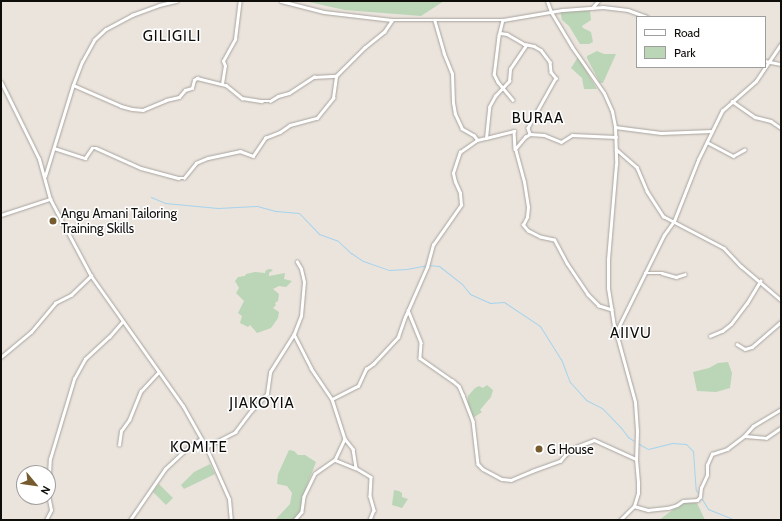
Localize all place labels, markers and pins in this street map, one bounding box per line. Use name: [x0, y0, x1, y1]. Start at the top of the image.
place label: Angu Amani Tailoring Training Skills: [61, 206, 177, 237]
marker: Angu Amani Tailoring Training Skills: [48, 216, 58, 226]
place label: G House: [547, 441, 594, 457]
marker: G House: [534, 444, 544, 454]

